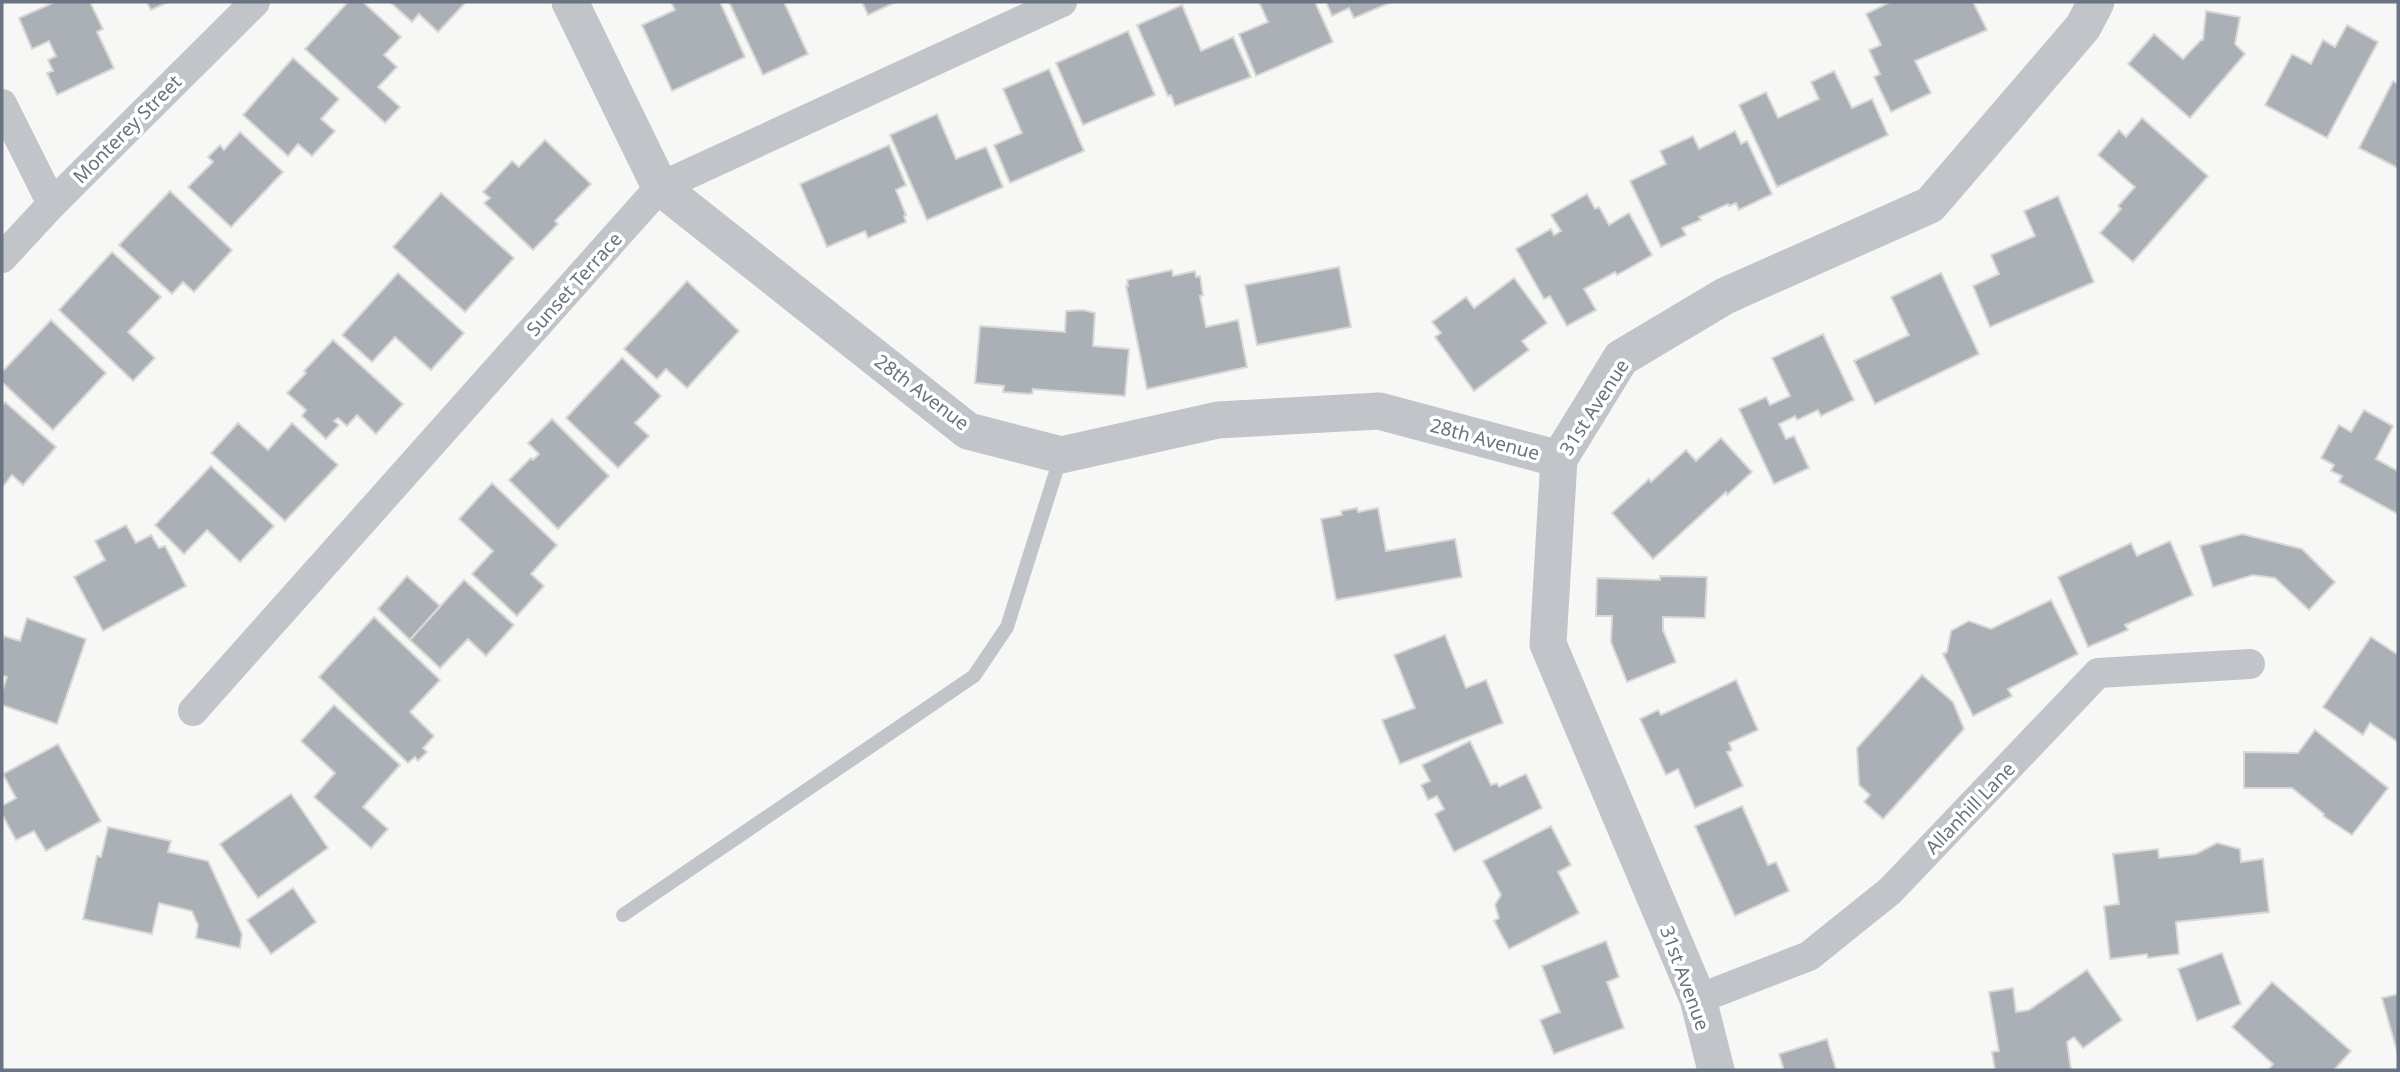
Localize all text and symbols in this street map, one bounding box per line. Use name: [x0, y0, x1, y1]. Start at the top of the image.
street label: Monterey Street: [67, 69, 187, 189]
street label: Sunset Terrace: [520, 227, 628, 341]
street label: 28th Avenue: [869, 348, 975, 436]
street label: 31st Avenue: [1553, 354, 1635, 460]
street label: 28th Avenue: [1428, 412, 1542, 466]
street label: Allanhill Lane: [1919, 756, 2021, 860]
street label: 31st Avenue: [1654, 922, 1716, 1034]

